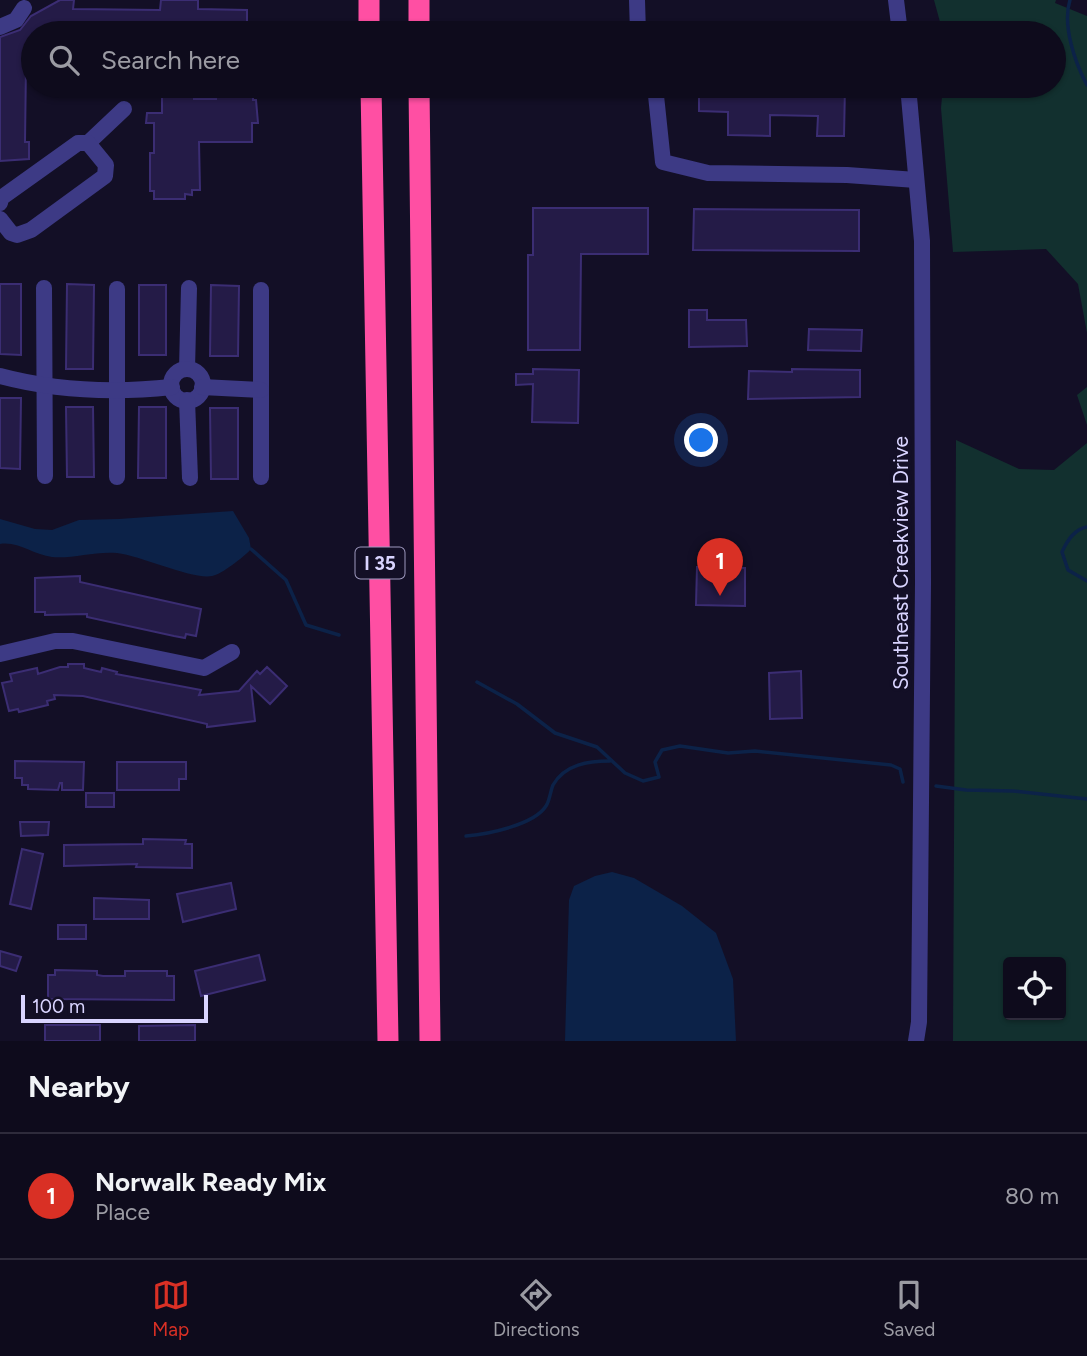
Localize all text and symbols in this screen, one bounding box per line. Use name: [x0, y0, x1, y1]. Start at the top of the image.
search box: [21, 21, 1066, 98]
icon: search: [45, 41, 83, 79]
text: Search here: [101, 44, 240, 76]
your location: [684, 423, 718, 457]
street label: Southeast Creekview Drive: [888, 436, 913, 690]
pin: 1: [697, 538, 743, 596]
road number: I 35: [356, 548, 404, 578]
map controls: [1003, 957, 1066, 1020]
button: locate: [1003, 957, 1066, 1020]
scale bar: [21, 992, 208, 1024]
text: 100 m: [32, 995, 85, 1018]
text: Nearby: [28, 1068, 130, 1105]
text: Norwalk Ready Mix: [95, 1166, 326, 1198]
text: 1: [46, 1182, 56, 1210]
text: 80 m: [1005, 1182, 1059, 1210]
text: Place: [95, 1198, 150, 1226]
tab: Map: [152, 1276, 190, 1341]
tab: Directions: [493, 1276, 580, 1341]
tab: Saved: [883, 1276, 935, 1341]

